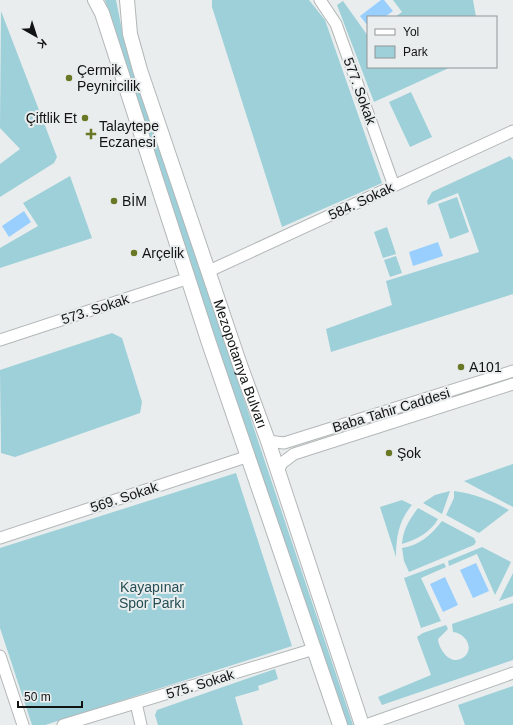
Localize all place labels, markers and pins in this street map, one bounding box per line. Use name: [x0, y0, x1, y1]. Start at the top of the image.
place label: Çermik Peynircilik: [77, 62, 141, 94]
marker: Çermik Peynircilik: [64, 73, 74, 83]
place label: Çiftlik Et: [26, 110, 77, 126]
marker: Çiftlik Et: [80, 113, 90, 123]
place label: Talaytepe Eczanesi: [99, 118, 159, 150]
marker: Talaytepe Eczanesi: [86, 129, 96, 139]
place label: BİM: [122, 192, 147, 209]
marker: BİM: [109, 196, 119, 206]
place label: Arçelik: [142, 245, 185, 261]
marker: Arçelik: [129, 248, 139, 258]
place label: A101: [469, 359, 502, 375]
marker: A101: [456, 362, 466, 372]
place label: Şok: [397, 445, 422, 461]
marker: Şok: [384, 448, 394, 458]

